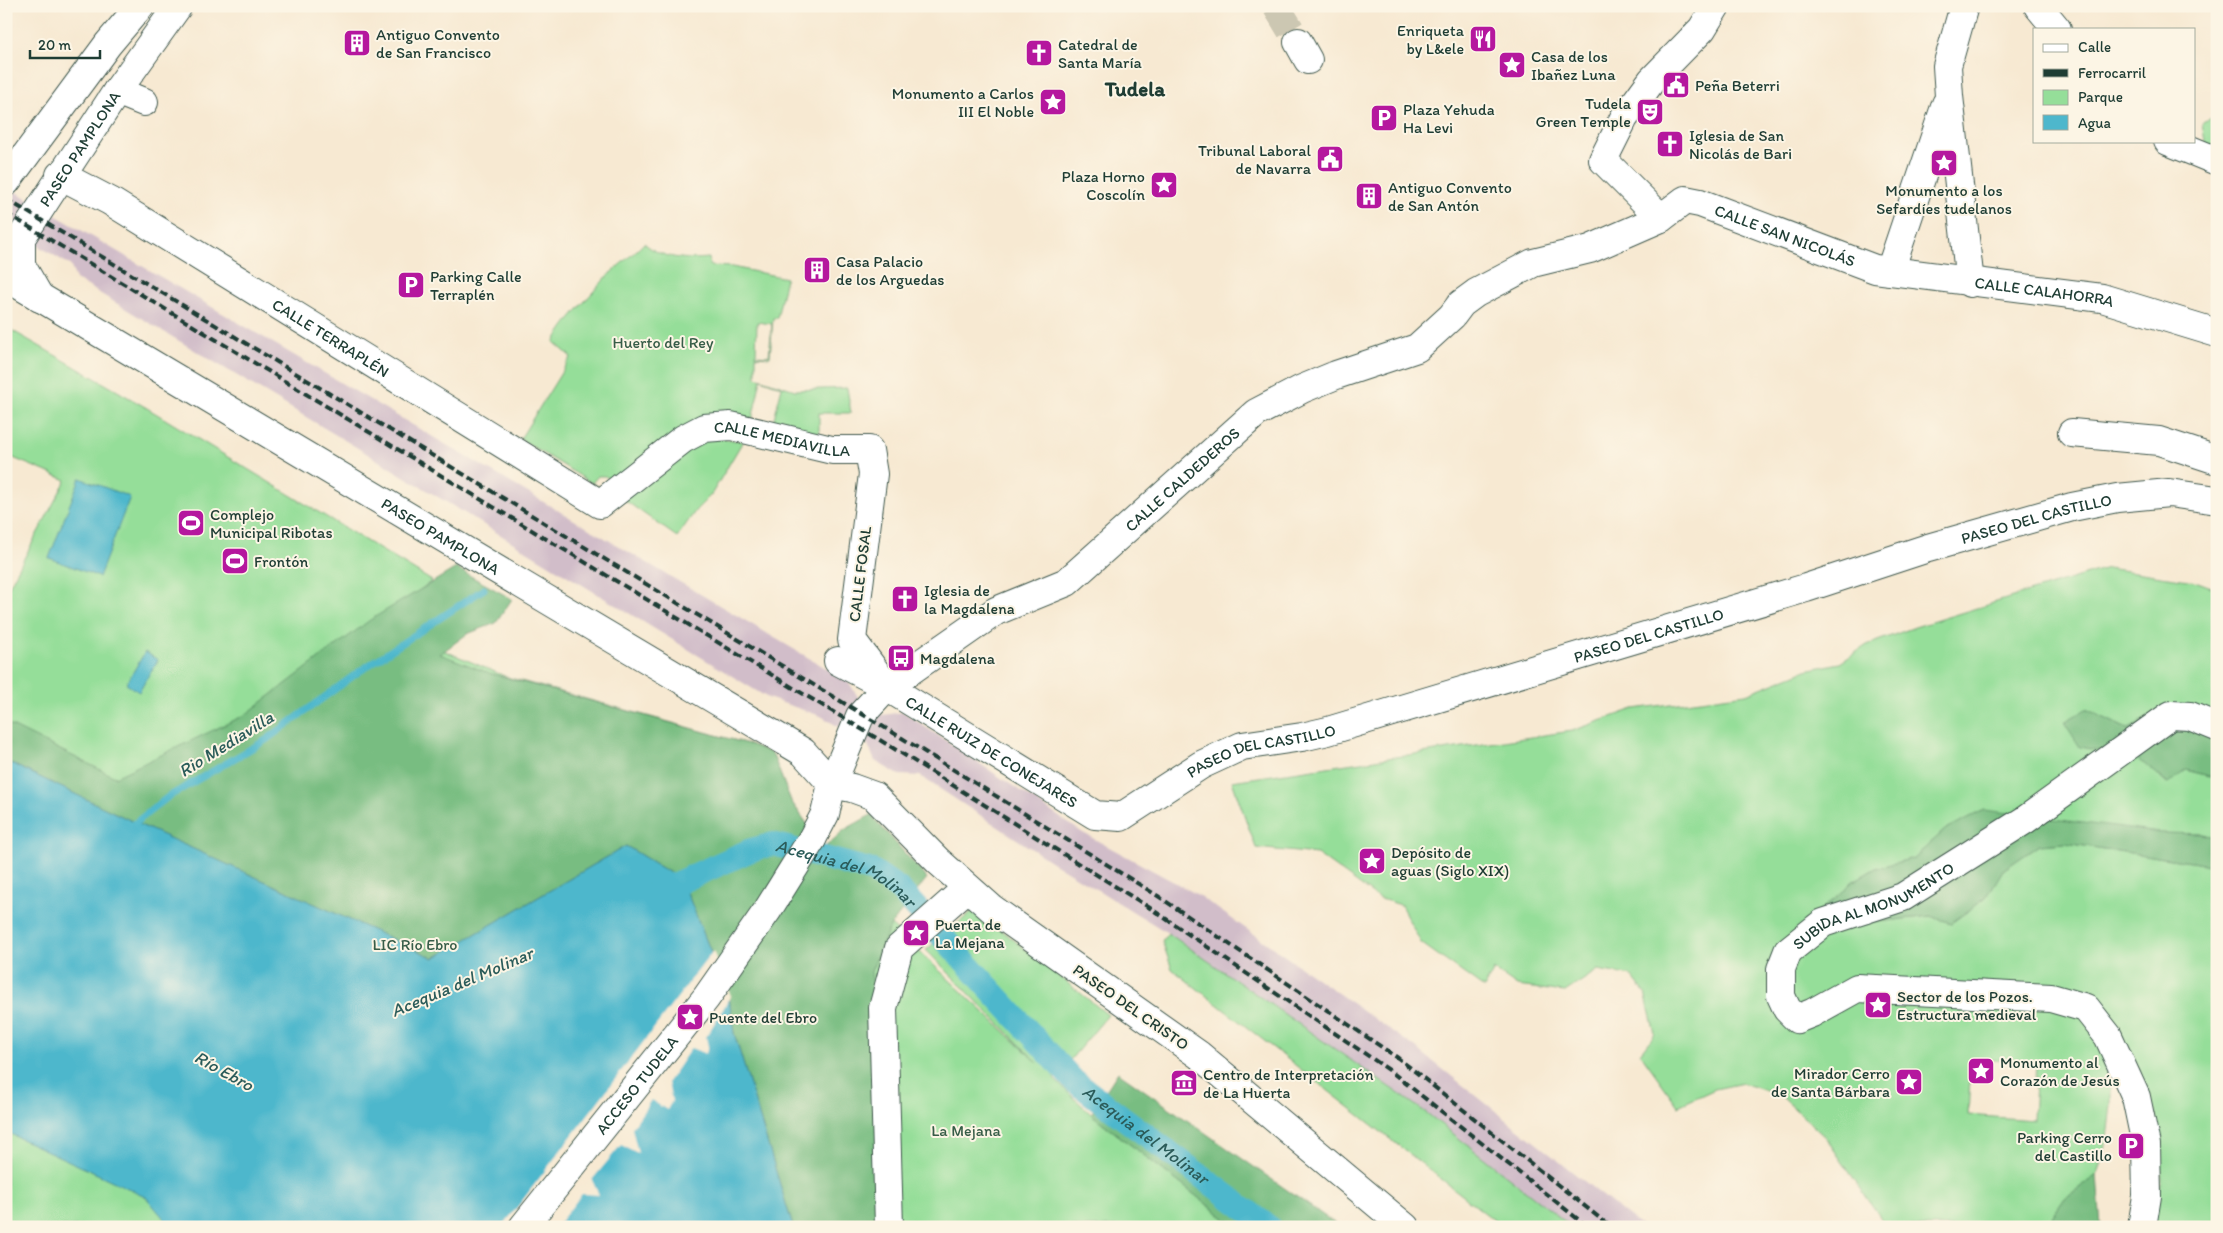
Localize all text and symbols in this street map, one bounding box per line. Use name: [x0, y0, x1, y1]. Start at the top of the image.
place label: Enriqueta by L&ele: [1397, 21, 1465, 58]
restaurant icon: Enriqueta by L&ele: [1468, 24, 1498, 54]
place label: Antiguo Convento de San Francisco: [376, 25, 500, 62]
scale bar: [30, 28, 100, 60]
building icon: Antiguo Convento de San Francisco: [342, 28, 372, 58]
legend: [2033, 28, 2196, 142]
place label: Catedral de Santa María: [1058, 35, 1142, 72]
text: 20 m: [38, 36, 72, 54]
church icon: Catedral de Santa María: [1024, 38, 1054, 68]
text: Calle: [2078, 38, 2111, 56]
place label: Casa de los Ibañez Luna: [1531, 47, 1616, 84]
place icon: Casa de los Ibañez Luna: [1497, 50, 1527, 80]
text: Ferrocarril: [2078, 64, 2147, 82]
public building icon: Peña Beterri: [1661, 70, 1691, 100]
district label: Tudela: [1104, 76, 1166, 101]
place label: Peña Beterri: [1695, 76, 1780, 95]
place label: Monumento a Carlos III El Noble: [892, 84, 1034, 121]
street label: PASEO PAMPLONA: [35, 87, 124, 210]
place icon: Monumento a Carlos III El Noble: [1038, 87, 1068, 117]
text: Parque: [2078, 88, 2123, 106]
place label: Tudela Green Temple: [1535, 94, 1632, 131]
theatre icon: Tudela Green Temple: [1635, 97, 1665, 127]
place label: Plaza Yehuda Ha Levi: [1403, 100, 1495, 137]
parking icon: Plaza Yehuda Ha Levi: [1369, 103, 1399, 133]
text: Agua: [2078, 114, 2112, 132]
place label: Iglesia de San Nicolás de Bari: [1689, 126, 1792, 163]
church icon: Iglesia de San Nicolás de Bari: [1655, 129, 1685, 159]
place label: Tribunal Laboral de Navarra: [1198, 141, 1312, 178]
public building icon: Tribunal Laboral de Navarra: [1315, 144, 1345, 174]
place icon: Monumento a los Sefardíes tudelanos: [1929, 148, 1959, 178]
place label: Plaza Horno Coscolín: [1062, 167, 1145, 204]
place icon: Plaza Horno Coscolín: [1149, 170, 1179, 200]
place label: Antiguo Convento de San Antón: [1388, 178, 1512, 215]
building icon: Antiguo Convento de San Antón: [1354, 181, 1384, 211]
place label: Monumento a los Sefardíes tudelanos: [1876, 181, 2012, 218]
street label: CALLE SAN NICOLÁS: [1712, 200, 1858, 270]
place label: Casa Palacio de los Arguedas: [836, 252, 944, 289]
building icon: Casa Palacio de los Arguedas: [802, 255, 832, 285]
place label: Parking Calle Terraplén: [430, 267, 522, 304]
parking icon: Parking Calle Terraplén: [396, 270, 426, 300]
street label: CALLE CALAHORRA: [1974, 272, 2117, 311]
street label: CALLE TERRAPLÉN: [269, 294, 393, 381]
park label: Huerto del Rey: [613, 333, 714, 352]
street label: CALLE MEDIAVILLA: [713, 416, 850, 460]
street label: CALLE CALDEDEROS: [1121, 423, 1243, 535]
street label: PASEO DEL CASTILLO: [1959, 490, 2113, 548]
street label: PASEO PAMPLONA: [378, 494, 503, 579]
place label: Complejo Municipal Ribotas: [210, 505, 333, 542]
sports icon: Complejo Municipal Ribotas: [176, 508, 206, 538]
street label: CALLE FOSAL: [845, 525, 875, 623]
sports icon: Frontón: [220, 546, 250, 576]
place label: Frontón: [254, 552, 308, 571]
place label: Iglesia de la Magdalena: [924, 581, 1015, 618]
church icon: Iglesia de la Magdalena: [890, 584, 920, 614]
street label: PASEO DEL CASTILLO: [1571, 604, 1726, 666]
bus stop icon: Magdalena: [886, 643, 916, 673]
place label: Magdalena: [920, 649, 996, 668]
street label: CALLE RUIZ DE CONEJARES: [902, 691, 1081, 812]
water label: Rio Mediavilla: [174, 706, 278, 782]
street label: PASEO DEL CASTILLO: [1183, 720, 1338, 781]
water label: Acequia del Molinar: [774, 834, 922, 913]
place label: Depósito de aguas (Siglo XIX): [1391, 843, 1509, 880]
place icon: Depósito de aguas (Siglo XIX): [1357, 846, 1387, 876]
street label: SUBIDA AL MONUMENTO: [1789, 858, 1957, 953]
place label: Puerta de La Mejana: [935, 915, 1005, 952]
place icon: Puerta de La Mejana: [901, 918, 931, 948]
park label: LIC Río Ebro: [373, 935, 458, 954]
water label: Acequia del Molinar: [388, 941, 538, 1022]
street label: PASEO DEL CRISTO: [1069, 960, 1193, 1054]
place label: Sector de los Pozos. Estructura medieval: [1897, 987, 2037, 1024]
place icon: Sector de los Pozos. Estructura medieval: [1863, 990, 1893, 1020]
place icon: Puente del Ebro: [675, 1002, 705, 1032]
place label: Puente del Ebro: [709, 1008, 817, 1027]
street label: ACCESO TUDELA: [591, 1032, 682, 1138]
water label: Río Ebro: [191, 1046, 258, 1097]
place label: Monumento al Corazón de Jesús: [2000, 1053, 2120, 1090]
place icon: Monumento al Corazón de Jesús: [1966, 1056, 1996, 1086]
place label: Mirador Cerro de Santa Bárbara: [1771, 1064, 1890, 1101]
place label: Centro de Interpretación de La Huerta: [1203, 1065, 1373, 1102]
place icon: Mirador Cerro de Santa Bárbara: [1894, 1067, 1924, 1097]
museum icon: Centro de Interpretación de La Huerta: [1169, 1068, 1199, 1098]
water label: Acequia del Molinar: [1078, 1080, 1215, 1190]
park label: La Mejana: [931, 1121, 1001, 1140]
place label: Parking Cerro del Castillo: [2017, 1128, 2112, 1165]
parking icon: Parking Cerro del Castillo: [2116, 1131, 2146, 1161]

